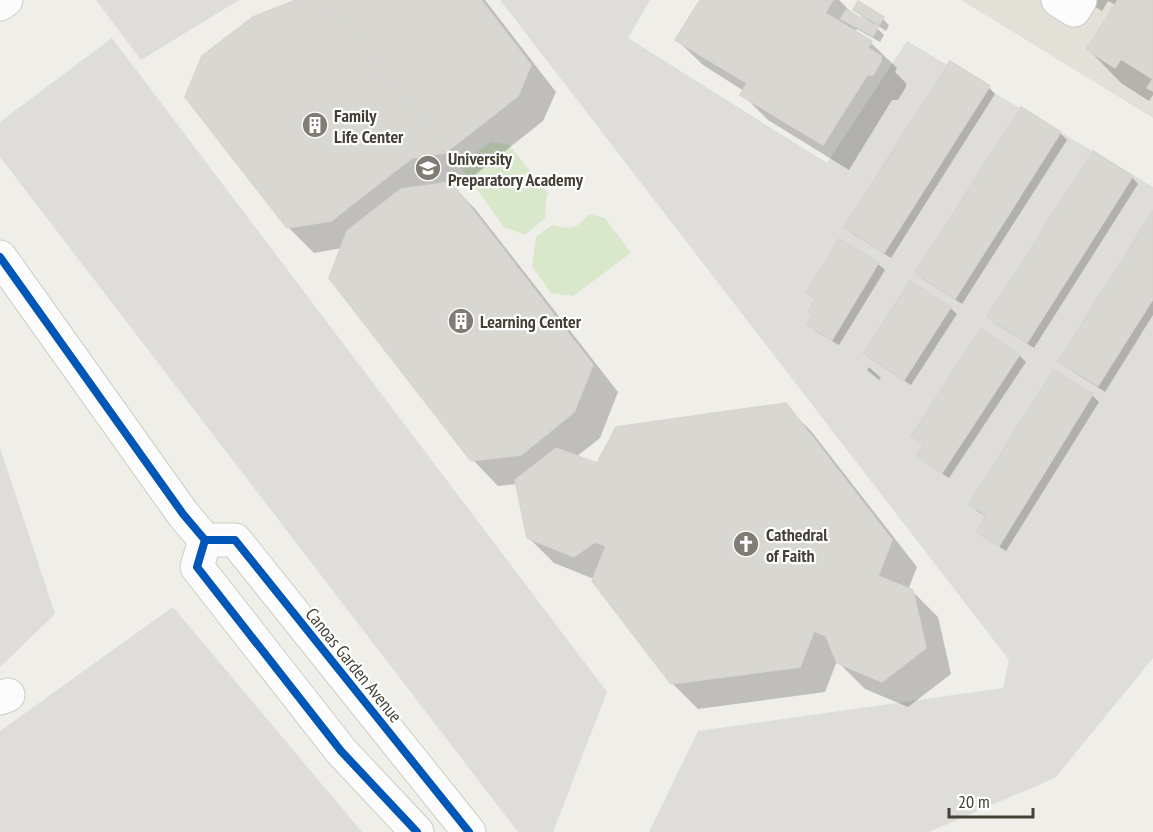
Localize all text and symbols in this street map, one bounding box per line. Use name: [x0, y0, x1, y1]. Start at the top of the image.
place label: Family Life Center: [334, 104, 404, 148]
building icon: Family Life Center: [300, 110, 330, 140]
place label: University Preparatory Academy: [448, 147, 584, 191]
school or university icon: University Preparatory Academy: [413, 153, 443, 183]
building icon: Learning Center: [446, 306, 476, 336]
place label: Learning Center: [480, 310, 582, 333]
place label: Cathedral of Faith: [766, 523, 828, 567]
church icon: Cathedral of Faith: [731, 529, 761, 559]
street label: Canoas Garden Avenue: [301, 603, 407, 727]
scale bar: [949, 781, 1033, 819]
text: 20 m: [958, 790, 990, 813]

